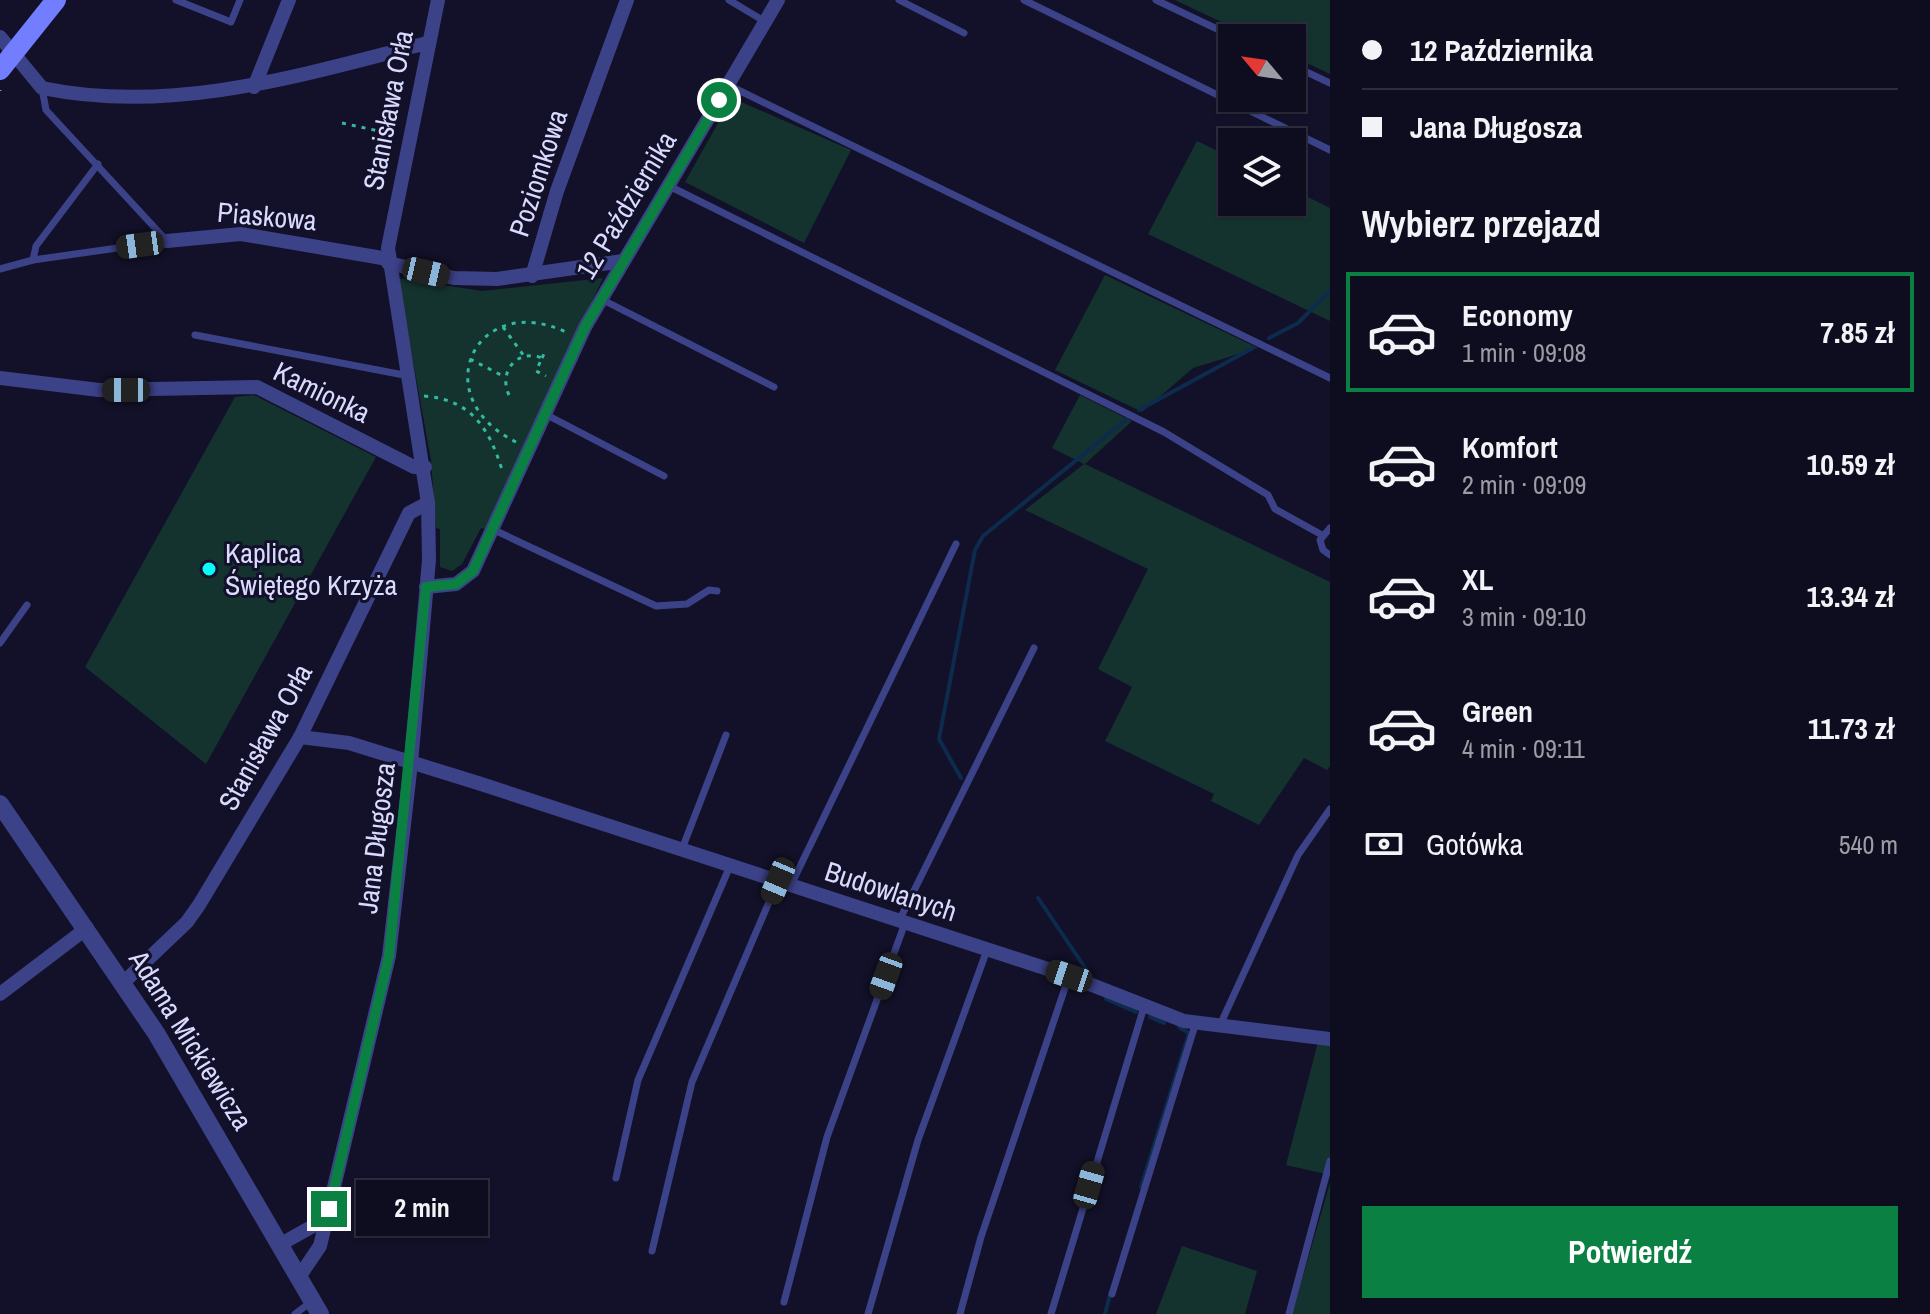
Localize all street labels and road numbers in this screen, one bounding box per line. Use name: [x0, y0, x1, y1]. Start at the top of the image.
street label: Stanisława Orła: [354, 27, 422, 193]
street label: Poziomkowa: [500, 104, 576, 241]
street label: 12 Października: [567, 124, 685, 286]
street label: Piaskowa: [216, 193, 318, 239]
street label: Kamionka: [267, 352, 377, 432]
street label: Stanisława Orła: [209, 657, 321, 817]
street label: Jana Długosza: [348, 760, 404, 916]
street label: Budowlanych: [820, 852, 962, 930]
street label: Adama Mickiewicza: [120, 942, 262, 1137]

